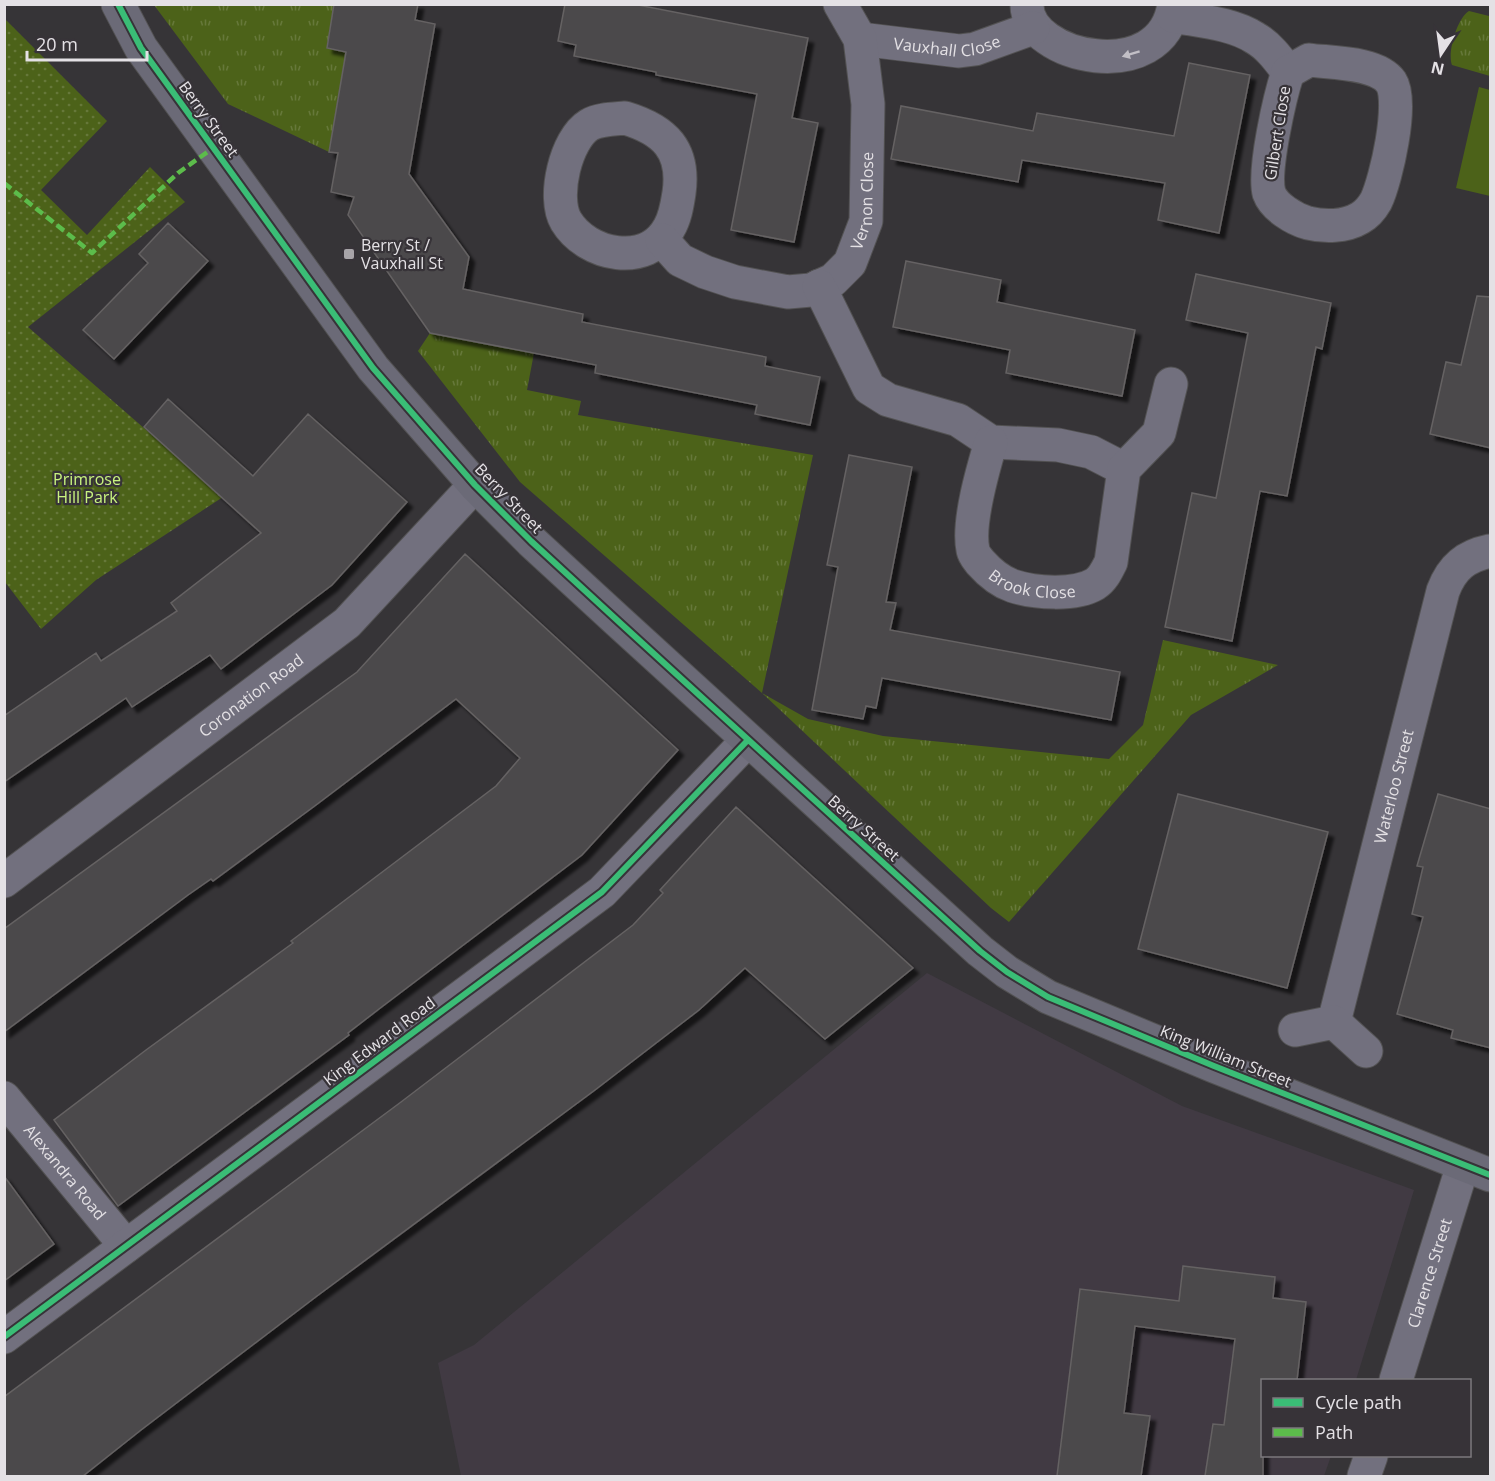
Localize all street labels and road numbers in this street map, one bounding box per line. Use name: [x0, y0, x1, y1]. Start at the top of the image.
street label: Vauxhall Close: [892, 30, 1003, 62]
street label: Berry Street: [174, 76, 244, 162]
street label: Gilbert Close: [1259, 84, 1295, 182]
street label: Vernon Close: [845, 152, 878, 253]
street label: Berry Street: [470, 458, 548, 538]
street label: Brook Close: [984, 564, 1077, 603]
street label: Coronation Road: [194, 649, 308, 742]
street label: Waterloo Street: [1369, 727, 1419, 846]
street label: Berry Street: [823, 790, 905, 866]
street label: King Edward Road: [318, 992, 440, 1090]
street label: King William Street: [1157, 1020, 1295, 1093]
street label: Alexandra Road: [19, 1120, 111, 1225]
street label: Clarence Street: [1402, 1215, 1457, 1331]

